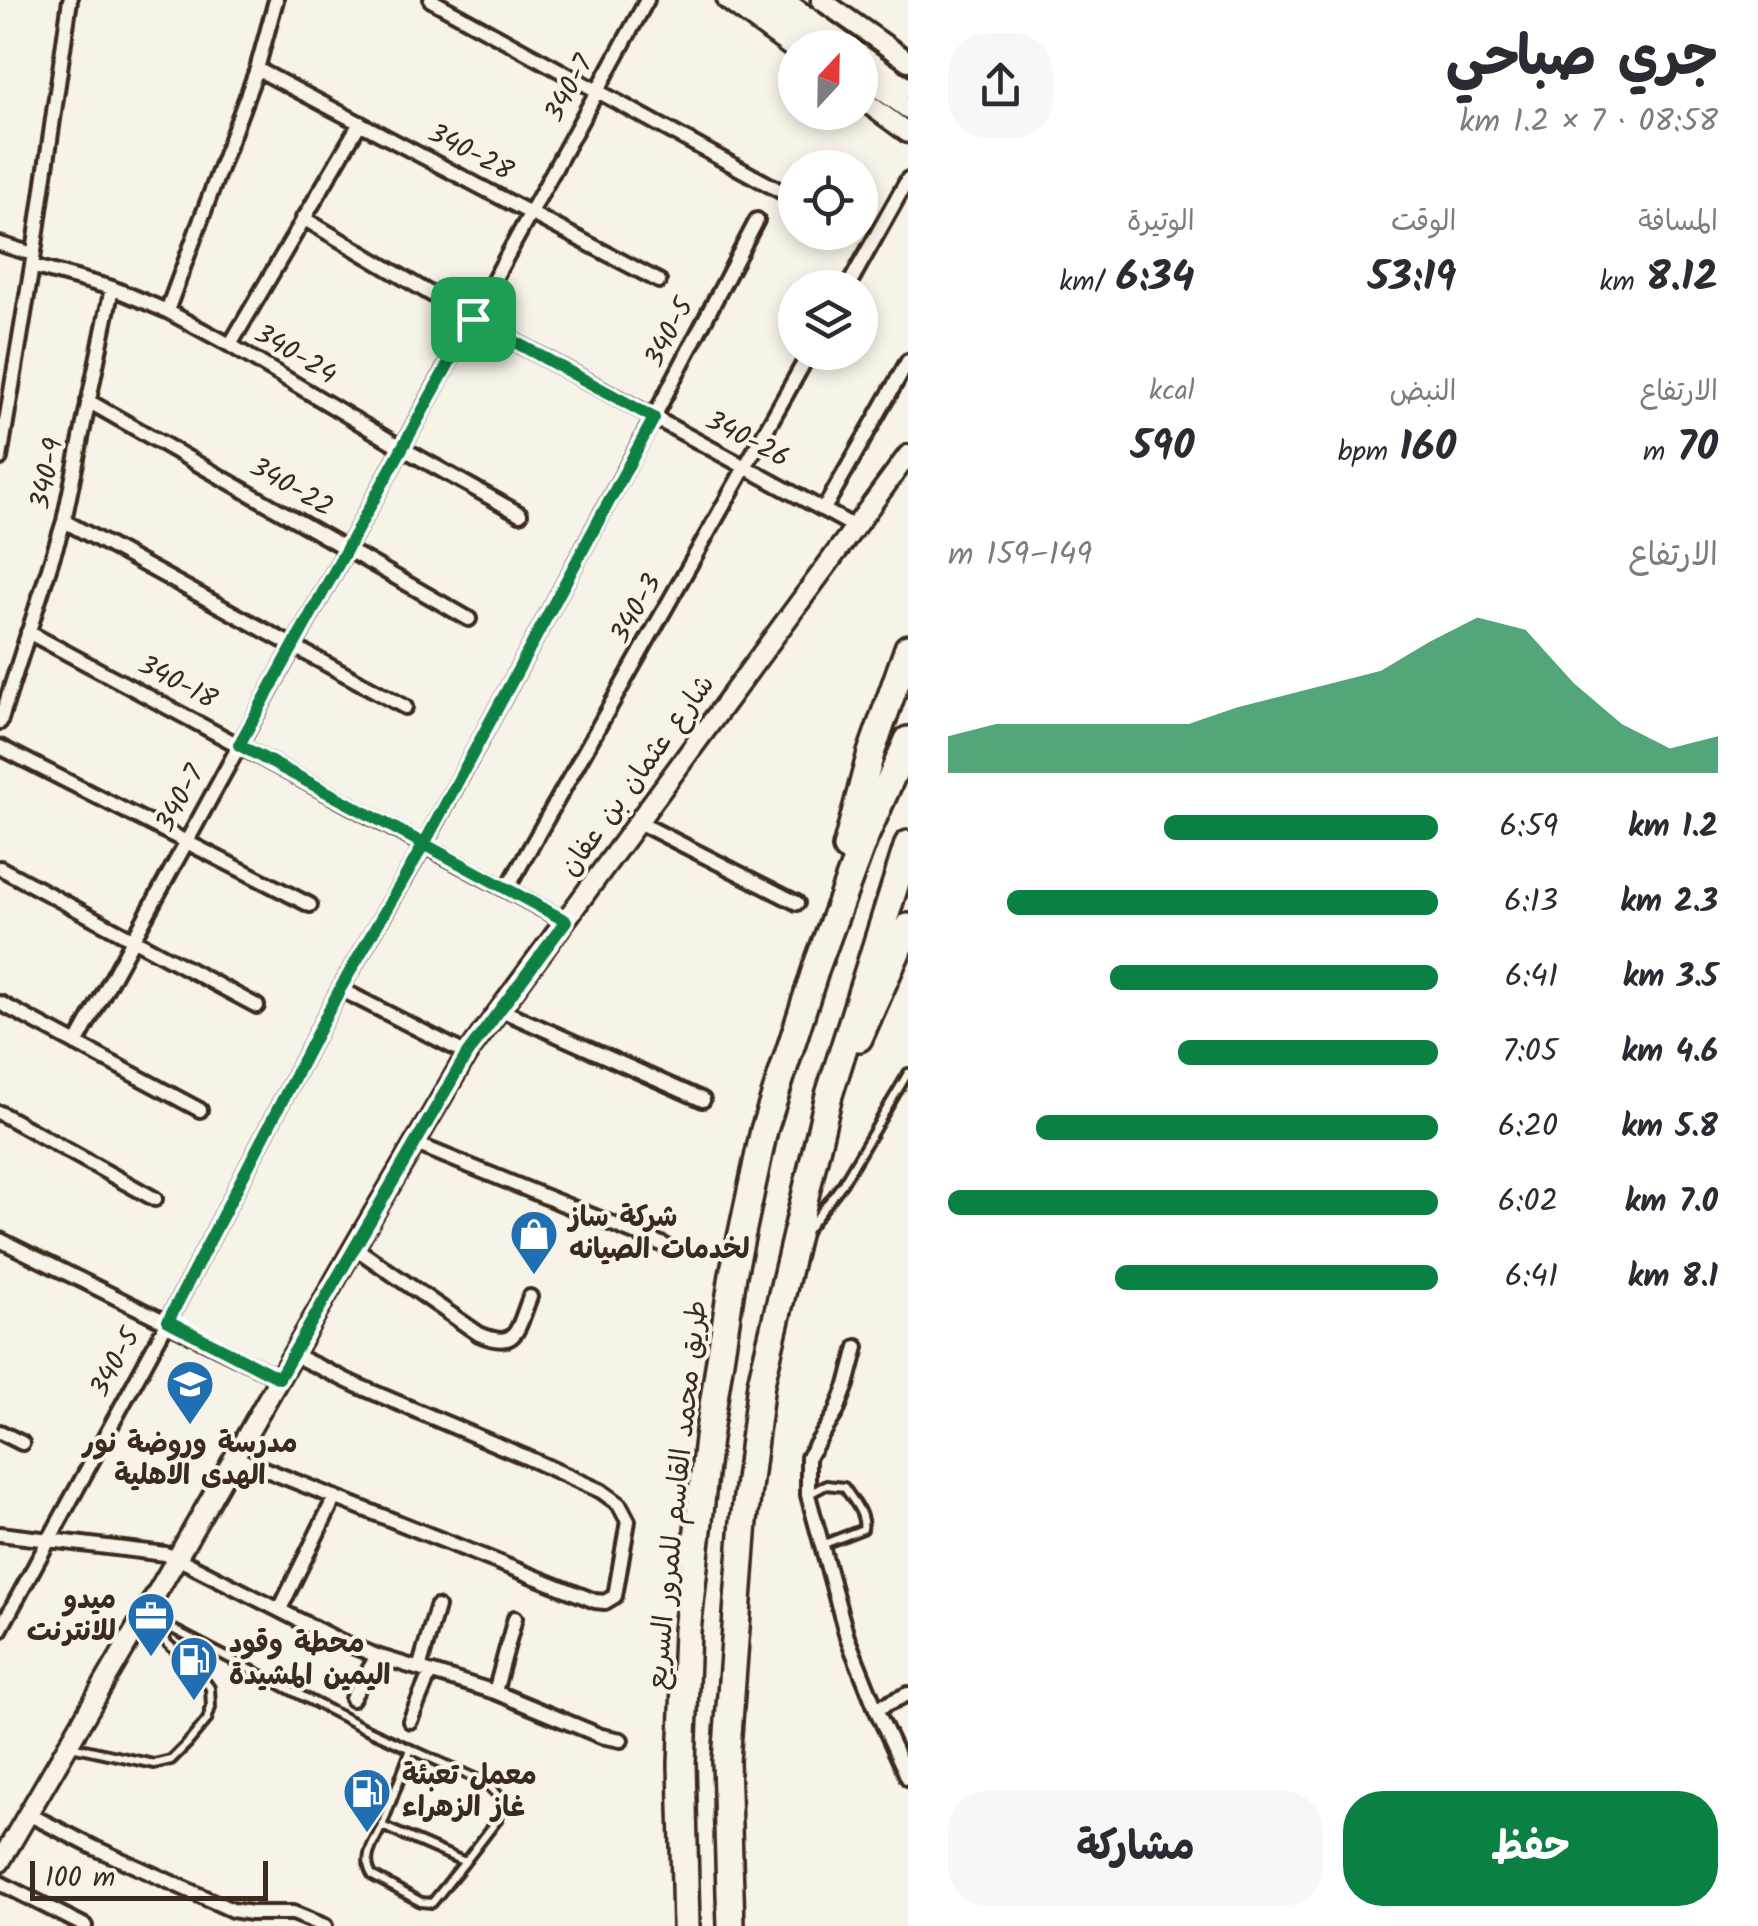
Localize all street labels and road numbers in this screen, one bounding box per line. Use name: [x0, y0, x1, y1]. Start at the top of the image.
street label: 340-7: [533, 46, 607, 131]
street label: 340-28: [419, 112, 521, 194]
street label: 340-5: [633, 288, 708, 376]
street label: 340-24: [245, 313, 345, 397]
street label: 340-26: [697, 399, 797, 481]
street label: 340-9: [19, 434, 78, 514]
street label: 340-22: [240, 446, 342, 530]
street label: 340-3: [599, 566, 675, 652]
street label: 340-18: [129, 643, 225, 723]
street label: شارع عثمان بن عفان: [549, 665, 727, 887]
street label: 340-7: [144, 756, 218, 841]
street label: طريق محمد القاسم للمرور السريع: [635, 1298, 721, 1692]
street label: 340-5: [79, 1318, 154, 1406]

